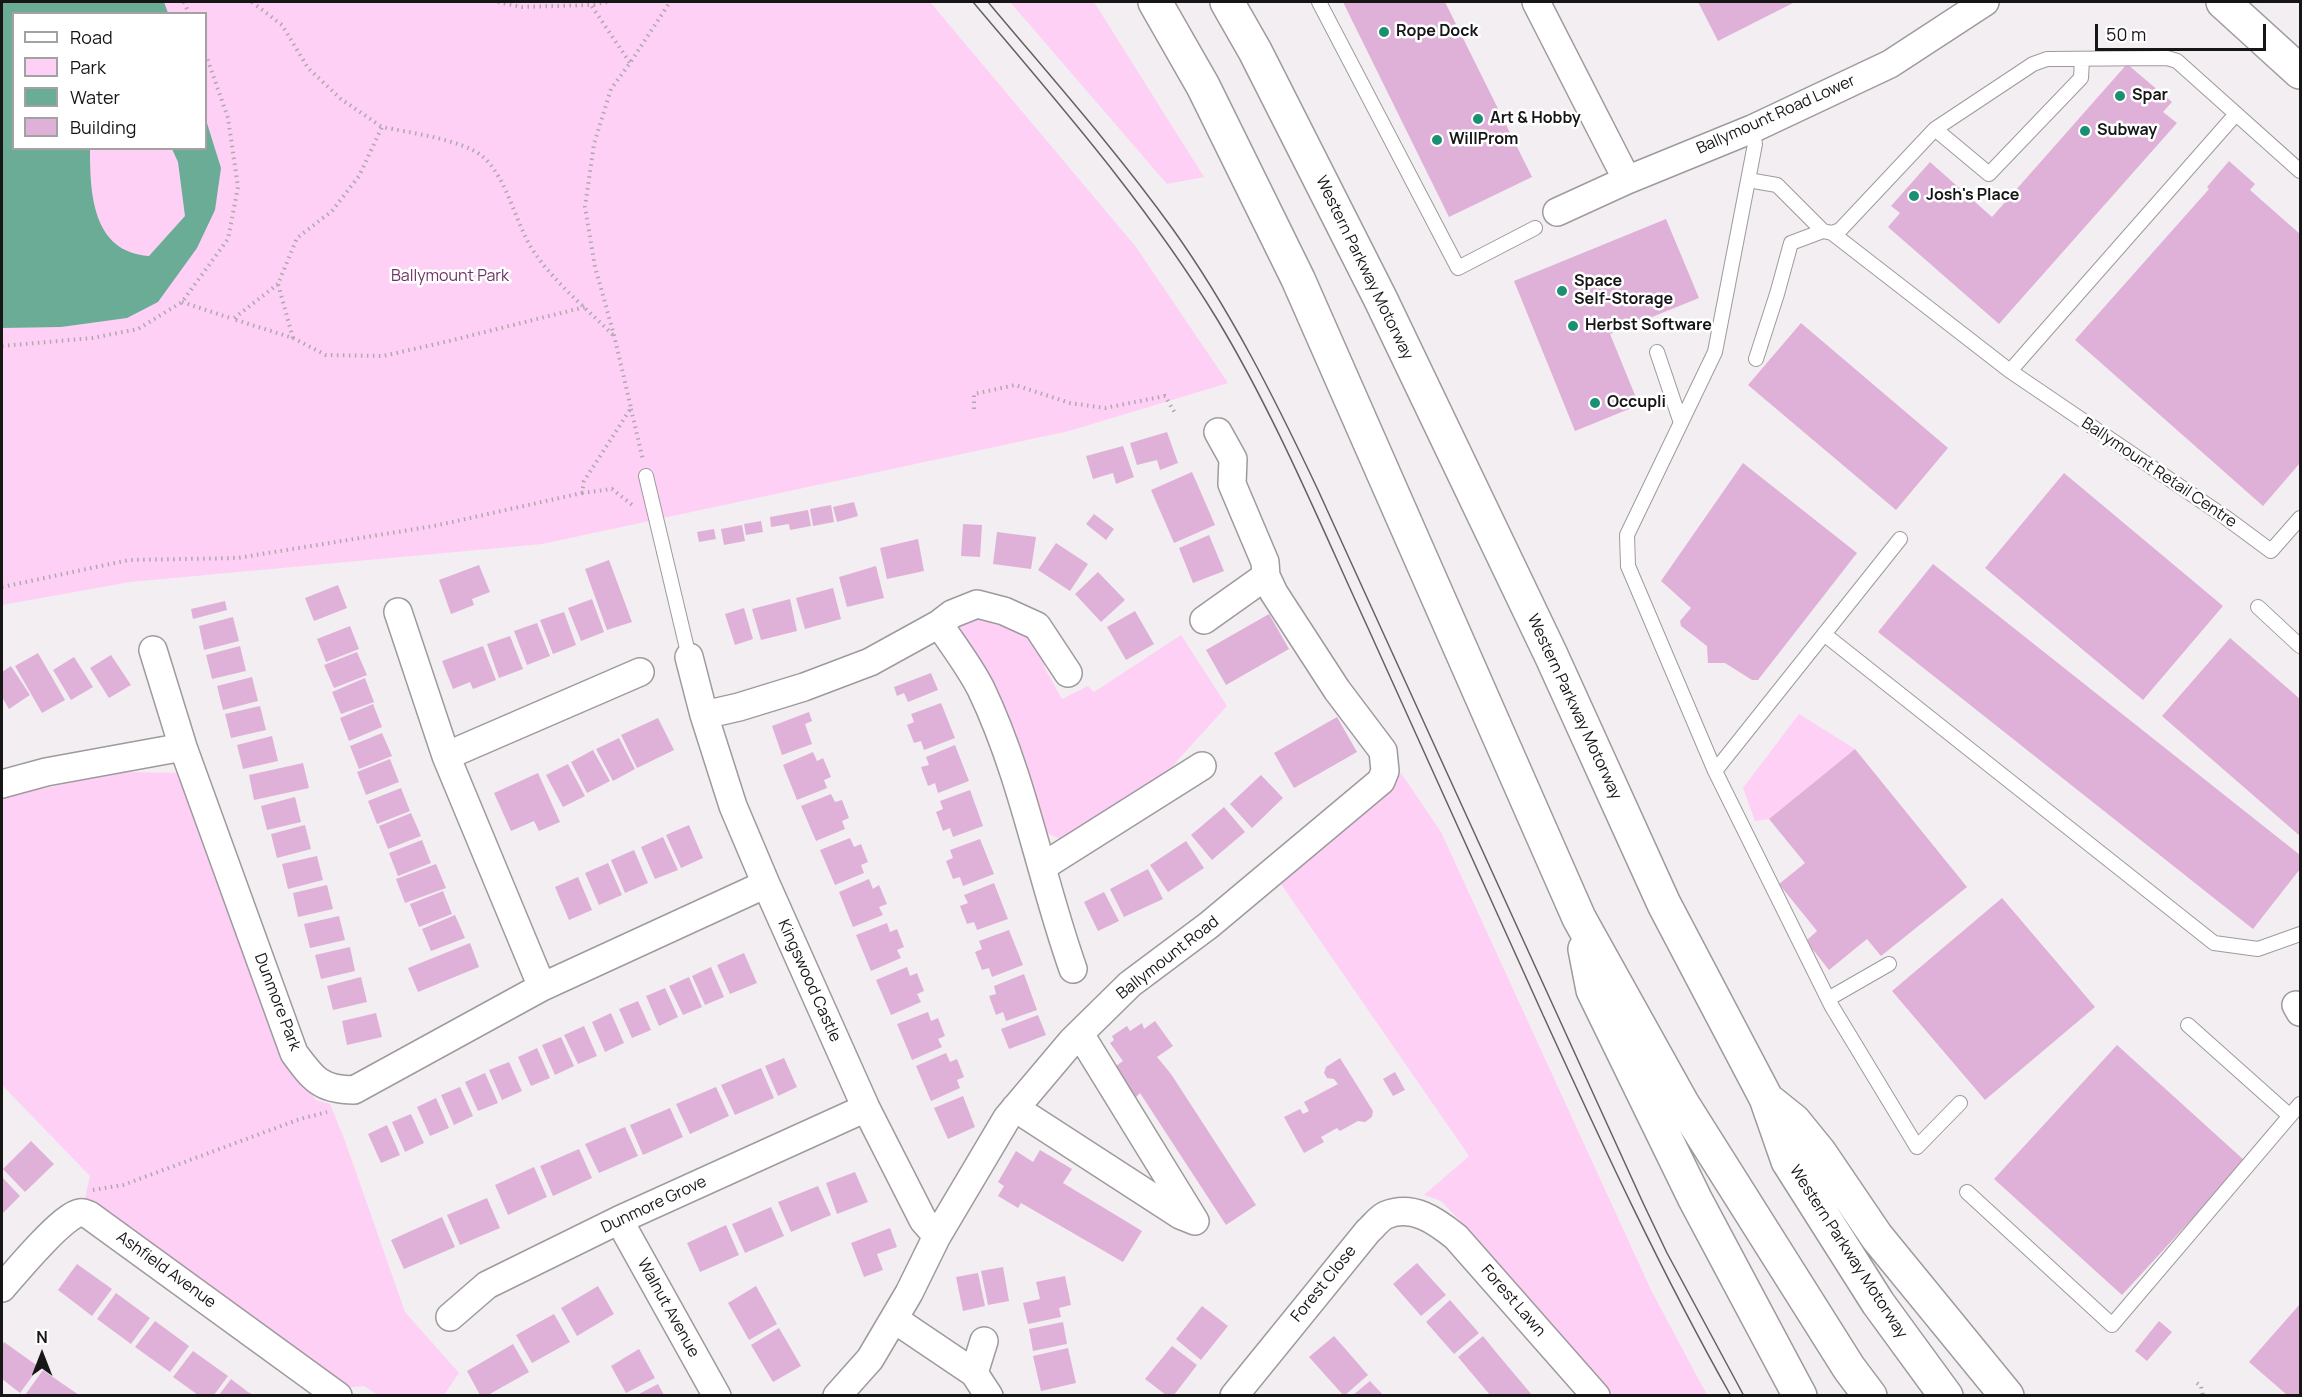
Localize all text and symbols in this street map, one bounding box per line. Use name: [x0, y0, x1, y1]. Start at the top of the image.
legend: [12, 12, 207, 150]
scale bar: [2098, 12, 2269, 50]
place label: Rope Dock: [1396, 22, 1478, 42]
text: 50 m: [2106, 22, 2146, 46]
text: Road: [70, 25, 113, 49]
marker: Rope Dock: [1377, 25, 1391, 39]
text: Park: [70, 55, 106, 79]
street label: Ballymount Road Lower: [1694, 71, 1858, 159]
text: Water: [70, 85, 120, 109]
place label: Spar: [2132, 86, 2168, 106]
marker: Spar: [2113, 89, 2127, 103]
place label: Art & Hobby: [1490, 109, 1581, 129]
marker: Art & Hobby: [1471, 112, 1485, 126]
text: Building: [70, 115, 136, 139]
place label: Subway: [2097, 121, 2157, 141]
marker: Subway: [2078, 124, 2092, 138]
place label: WillProm: [1449, 130, 1518, 150]
marker: WillProm: [1430, 133, 1444, 147]
street label: Western Parkway Motorway: [1311, 173, 1417, 363]
place label: Josh's Place: [1926, 186, 2019, 206]
marker: Josh's Place: [1907, 189, 1921, 203]
park label: Ballymount Park: [391, 267, 509, 287]
place label: Space Self-Storage: [1574, 272, 1673, 310]
marker: Space Self-Storage: [1555, 284, 1569, 298]
place label: Herbst Software: [1585, 316, 1712, 336]
marker: Herbst Software: [1566, 319, 1580, 333]
place label: Occupli: [1607, 393, 1666, 413]
marker: Occupli: [1588, 396, 1602, 410]
street label: Ballymount Retail Centre: [2078, 414, 2240, 532]
street label: Western Parkway Motorway: [1523, 611, 1625, 803]
street label: Ballymount Road: [1113, 912, 1223, 1004]
street label: Kingswood Castle: [773, 917, 845, 1045]
street label: Dunmore Park: [250, 951, 304, 1053]
street label: Western Parkway Motorway: [1785, 1162, 1911, 1342]
street label: Dunmore Grove: [598, 1172, 710, 1238]
street label: Ashfield Avenue: [113, 1227, 219, 1313]
street label: Forest Close: [1287, 1242, 1361, 1326]
street label: Walnut Avenue: [633, 1255, 703, 1361]
street label: Forest Lawn: [1477, 1261, 1549, 1341]
north arrow: [12, 1325, 72, 1385]
text: N: [36, 1326, 48, 1348]

